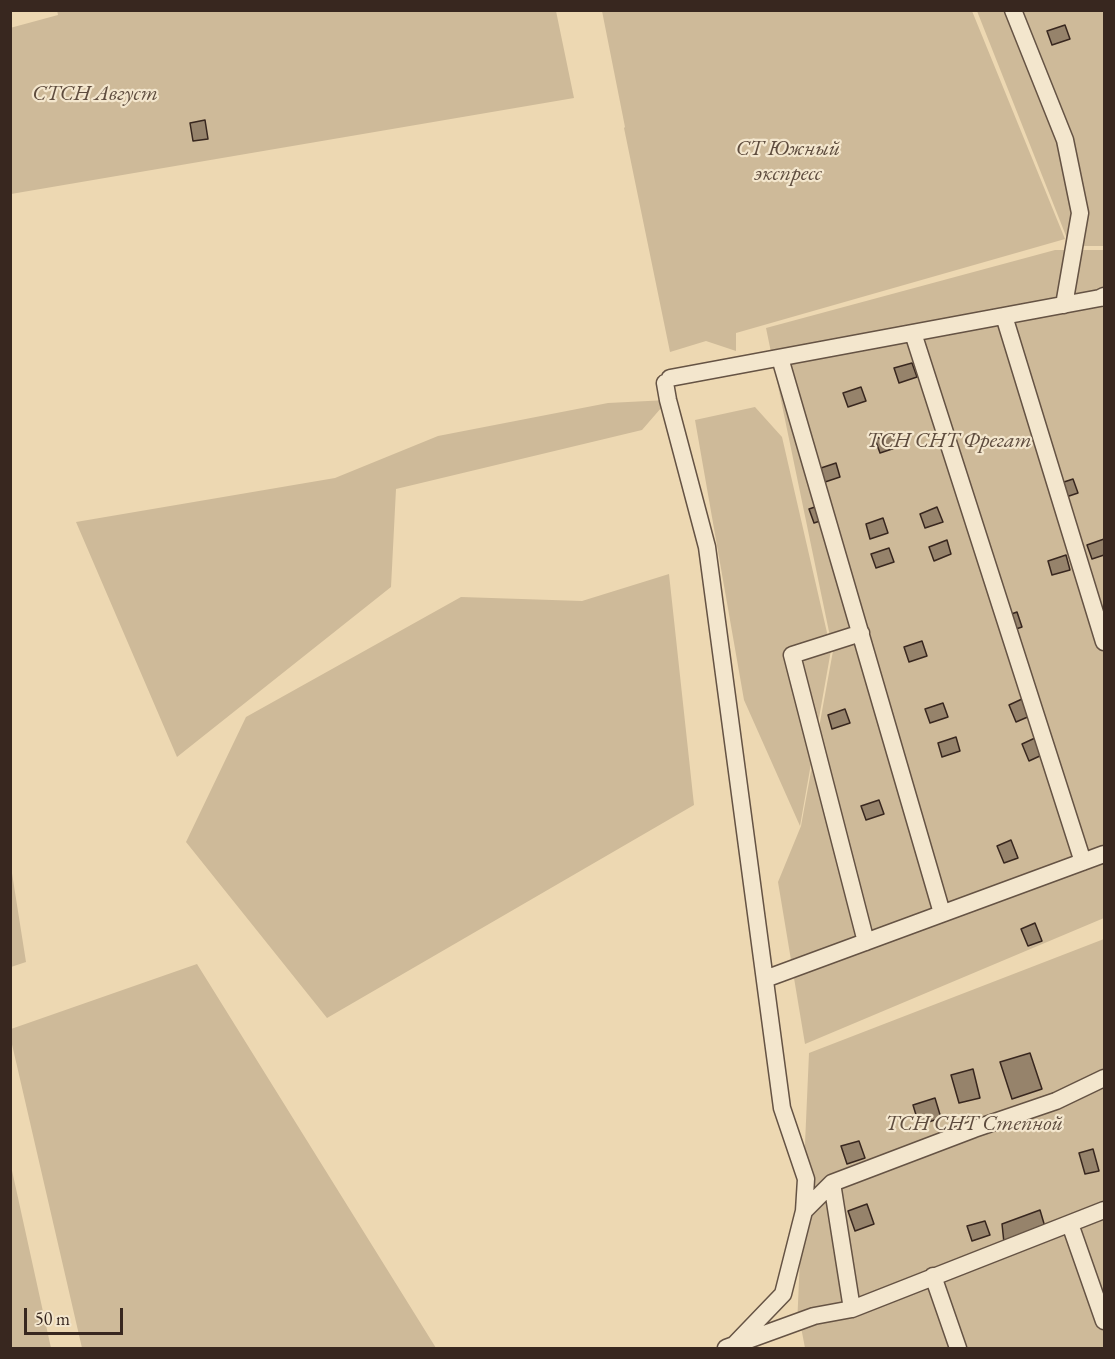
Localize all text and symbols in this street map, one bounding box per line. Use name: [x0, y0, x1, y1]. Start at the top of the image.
park label: СТСН Август: [32, 81, 158, 107]
park label: СТ Южный экспресс: [736, 136, 840, 188]
park label: ТСН СНТ Фрегат: [866, 428, 1032, 454]
park label: ТСН СНТ Степной: [885, 1111, 1063, 1137]
scale bar: [27, 1296, 126, 1334]
text: 50 m: [35, 1307, 70, 1330]

